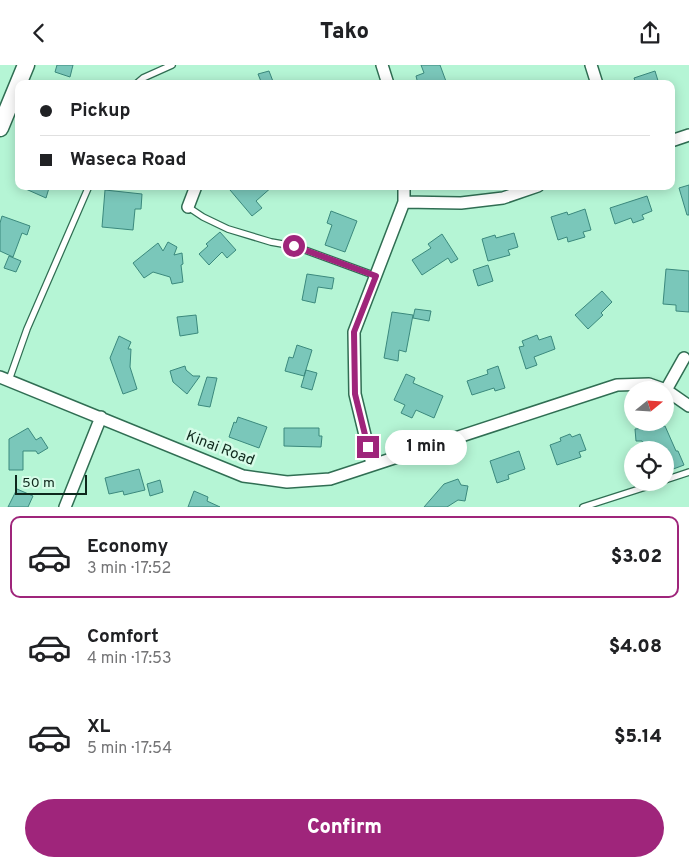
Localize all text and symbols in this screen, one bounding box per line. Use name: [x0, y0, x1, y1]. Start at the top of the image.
icon: back: [25, 19, 53, 47]
text: Tako: [320, 19, 369, 46]
icon: share: [636, 19, 664, 47]
text: Pickup: [70, 99, 130, 123]
text: Waseca Road: [70, 148, 187, 172]
route start: [283, 235, 305, 257]
north arrow: [624, 381, 674, 431]
map controls: [624, 381, 674, 491]
street label: Kinai Road: [183, 427, 257, 471]
callout: 1 min: [386, 429, 468, 465]
route end: [357, 436, 379, 458]
text: 1 min: [406, 437, 446, 457]
button: locate: [624, 441, 674, 491]
scale bar: [15, 472, 88, 495]
text: 50 m: [22, 475, 55, 492]
icon: car: [27, 535, 72, 580]
text: Economy: [87, 535, 168, 559]
text: $3.02: [611, 545, 662, 569]
text: 3 min · 17:52: [87, 559, 171, 579]
icon: car: [27, 625, 72, 670]
text: Comfort: [87, 625, 159, 649]
text: $4.08: [609, 635, 662, 659]
text: 4 min · 17:53: [87, 649, 172, 669]
icon: car: [27, 715, 72, 760]
text: XL: [87, 715, 110, 739]
text: $5.14: [614, 725, 662, 749]
text: 5 min · 17:54: [87, 739, 172, 759]
button: Confirm: [25, 799, 664, 857]

